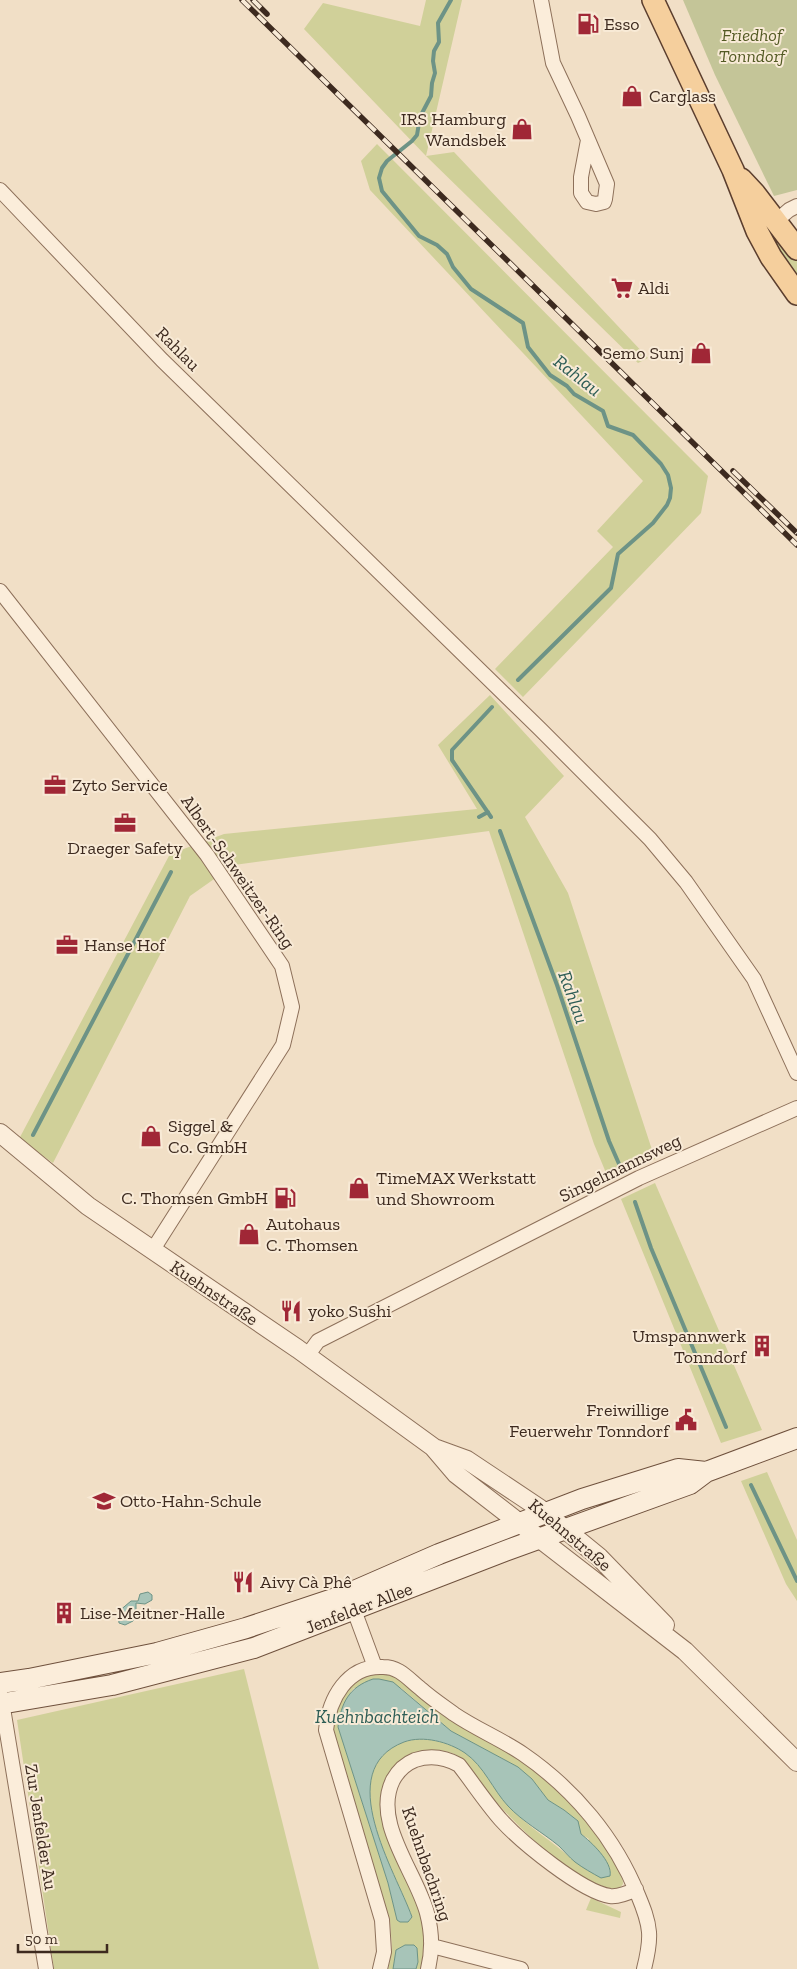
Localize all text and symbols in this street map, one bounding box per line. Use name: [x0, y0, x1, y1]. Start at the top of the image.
fuel station icon: Esso: [575, 11, 601, 37]
place label: Esso: [604, 13, 640, 35]
park label: Friedhof Tonndorf: [719, 24, 788, 67]
shop icon: Carglass: [619, 83, 645, 109]
place label: Carglass: [649, 85, 716, 107]
place label: IRS Hamburg Wandsbek: [401, 108, 507, 151]
shop icon: IRS Hamburg Wandsbek: [509, 116, 535, 142]
supermarket icon: Aldi: [609, 275, 635, 301]
place label: Aldi: [638, 277, 669, 299]
street label: Rahlau: [151, 322, 205, 376]
shop icon: Semo Sunj: [688, 340, 714, 366]
place label: Semo Sunj: [603, 342, 684, 364]
water label: Rahlau: [549, 350, 606, 401]
office icon: Zyto Service: [42, 772, 68, 798]
place label: Zyto Service: [72, 774, 168, 796]
street label: Albert-Schweitzer-Ring: [177, 791, 300, 953]
office icon: Draeger Safety: [112, 810, 138, 836]
place label: Draeger Safety: [67, 837, 183, 859]
office icon: Hanse Hof: [54, 932, 80, 958]
place label: Hanse Hof: [84, 934, 166, 956]
water label: Rahlau: [553, 968, 594, 1027]
place label: Siggel & Co. GmbH: [168, 1115, 247, 1158]
shop icon: Siggel & Co. GmbH: [138, 1123, 164, 1149]
street label: Singelmannsweg: [556, 1129, 685, 1207]
place label: TimeMAX Werkstatt und Showroom: [376, 1167, 536, 1210]
shop icon: TimeMAX Werkstatt und Showroom: [346, 1175, 372, 1201]
fuel station icon: C. Thomsen GmbH: [272, 1185, 298, 1211]
place label: C. Thomsen GmbH: [121, 1187, 268, 1209]
place label: Autohaus C. Thomsen: [266, 1213, 359, 1256]
shop icon: Autohaus C. Thomsen: [236, 1221, 262, 1247]
street label: Kuehnstraße: [166, 1256, 262, 1330]
restaurant icon: yoko Sushi: [278, 1298, 304, 1324]
place label: yoko Sushi: [308, 1300, 391, 1322]
place label: Umspannwerk Tonndorf: [632, 1325, 747, 1368]
building icon: Umspannwerk Tonndorf: [749, 1333, 775, 1359]
place label: Freiwillige Feuerwehr Tonndorf: [509, 1399, 670, 1442]
public building icon: Freiwillige Feuerwehr Tonndorf: [673, 1407, 699, 1433]
school or university icon: Otto-Hahn-Schule: [91, 1488, 117, 1514]
place label: Otto-Hahn-Schule: [120, 1490, 261, 1512]
street label: Kuehnstraße: [524, 1494, 616, 1576]
restaurant icon: Aivy Cà Phê: [230, 1569, 256, 1595]
place label: Aivy Cà Phê: [260, 1571, 352, 1593]
street label: Jenfelder Allee: [302, 1578, 416, 1638]
building icon: Lise-Meitner-Halle: [51, 1600, 77, 1626]
place label: Lise-Meitner-Halle: [80, 1602, 225, 1624]
water label: Kuehnbachteich: [315, 1705, 439, 1728]
street label: Zur Jenfelder Au: [20, 1762, 62, 1892]
street label: Kuehnbachring: [397, 1804, 457, 1924]
scale bar: [18, 1922, 106, 1954]
text: 50 m: [25, 1930, 58, 1948]

